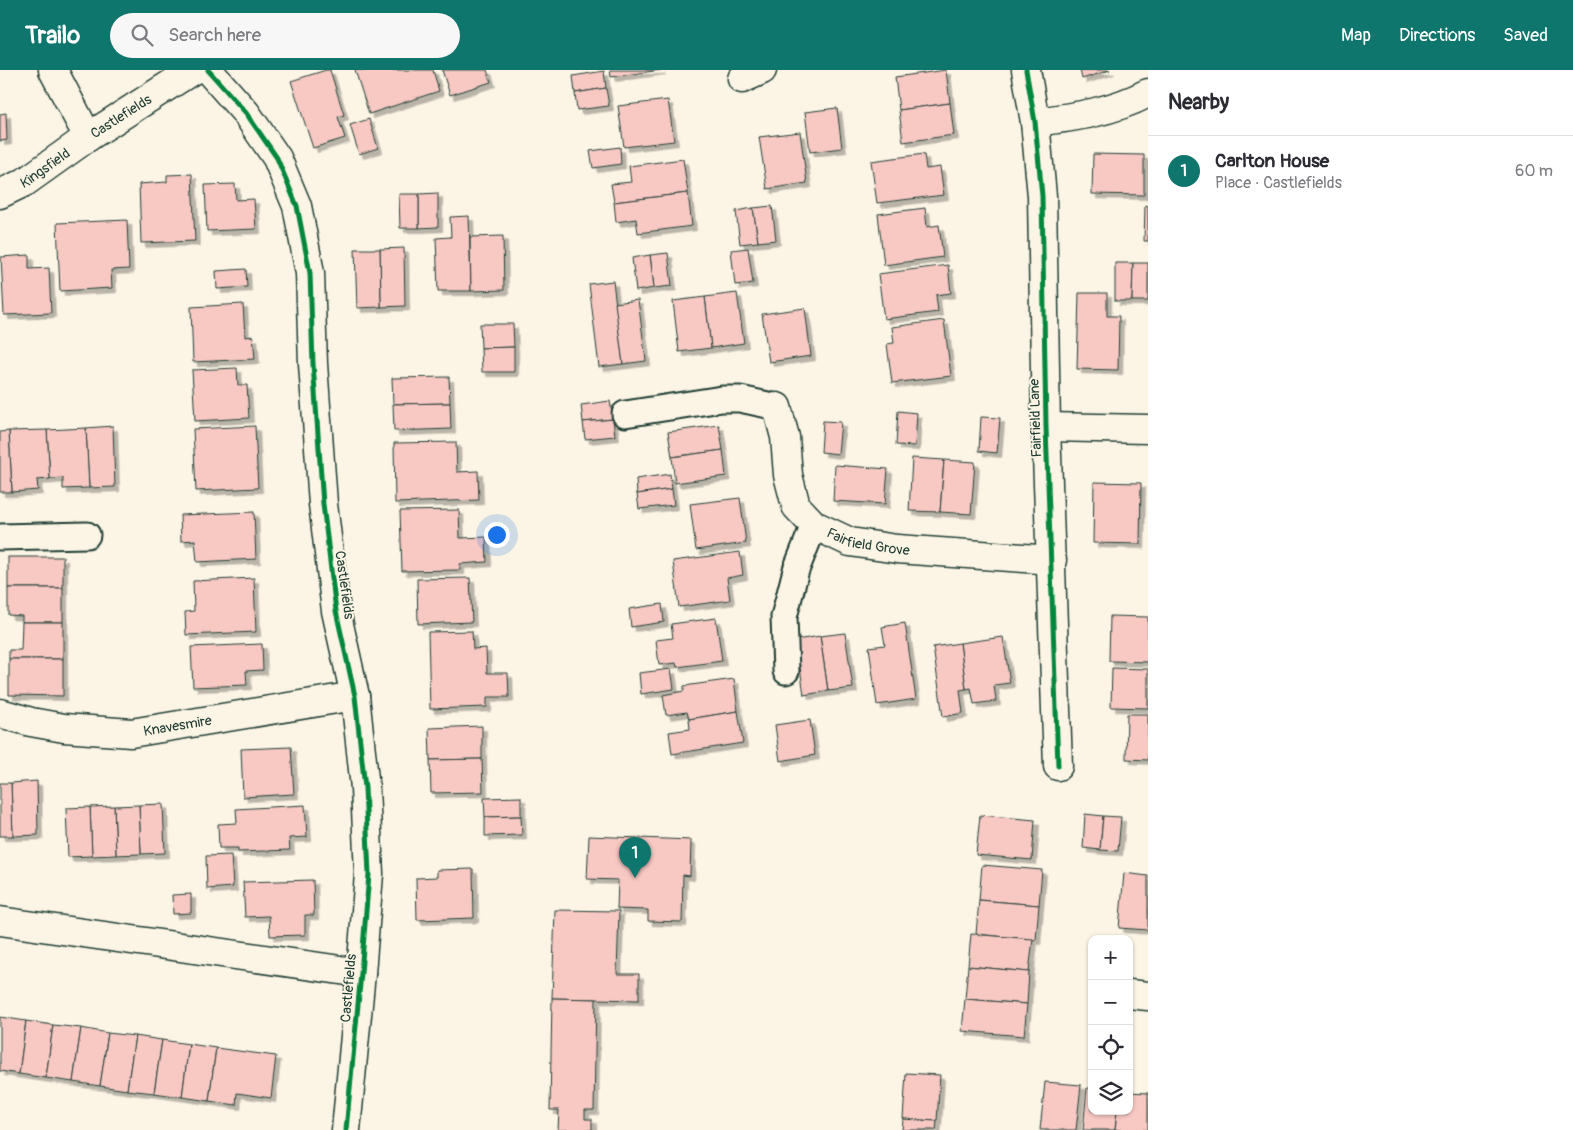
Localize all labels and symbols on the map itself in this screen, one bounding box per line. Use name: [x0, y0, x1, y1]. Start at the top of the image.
street label: Castlefields: [87, 90, 155, 142]
street label: Kingsfield: [18, 145, 73, 192]
street label: Fairfield Lane: [1026, 378, 1045, 458]
your location: [484, 522, 510, 548]
street label: Fairfield Grove: [824, 524, 910, 559]
street label: Castlefields: [331, 550, 358, 621]
street label: Knavesmire: [142, 712, 213, 740]
pin: 1: [619, 837, 651, 878]
street label: Castlefields: [337, 952, 360, 1023]

